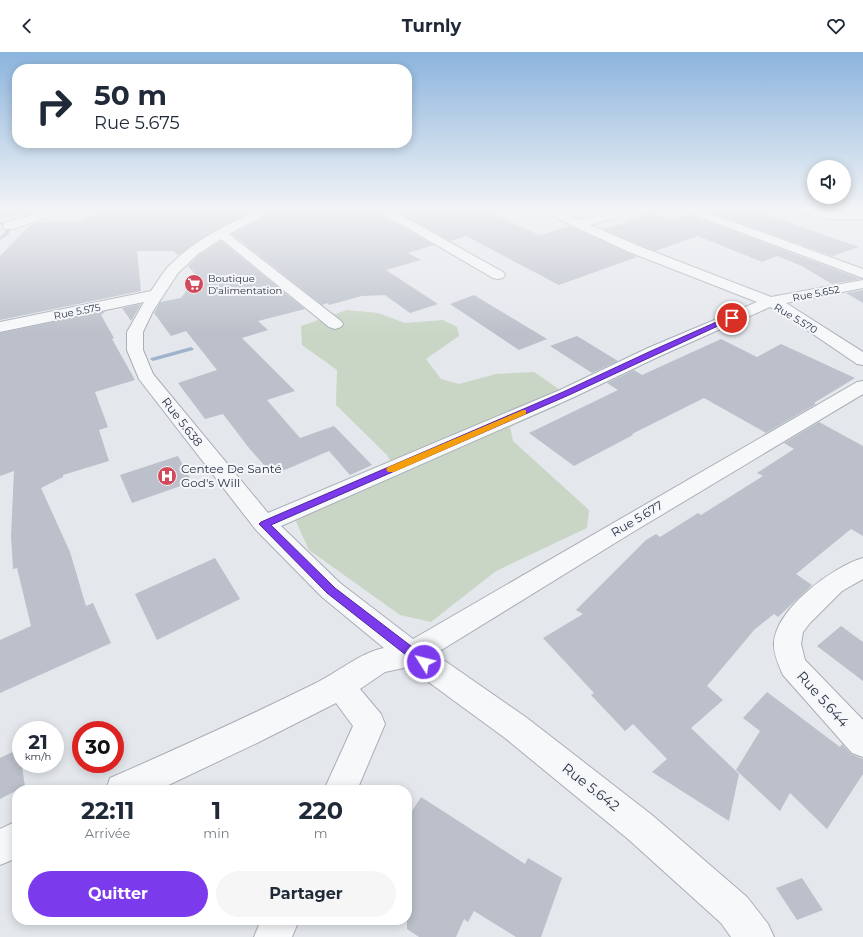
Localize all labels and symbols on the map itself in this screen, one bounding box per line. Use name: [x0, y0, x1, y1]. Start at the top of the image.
place label: Boutique D'alimentation: [208, 272, 282, 297]
supermarket icon: Boutique D'alimentation: [183, 273, 205, 295]
street label: Rue 5.652: [791, 283, 841, 304]
street label: Rue 5.570: [772, 300, 820, 337]
street label: Rue 5.575: [53, 301, 102, 322]
pin: [715, 301, 749, 335]
street label: Rue 5.638: [159, 394, 206, 449]
place label: Centee De Santé God's Will: [181, 461, 282, 490]
hospital icon: Centee De Santé God's Will: [156, 465, 178, 487]
street label: Rue 5.677: [608, 497, 665, 540]
position arrow: [403, 641, 445, 683]
street label: Rue 5.644: [793, 667, 853, 731]
speed limit sign: 30: [72, 721, 124, 773]
street label: Rue 5.642: [559, 759, 623, 815]

